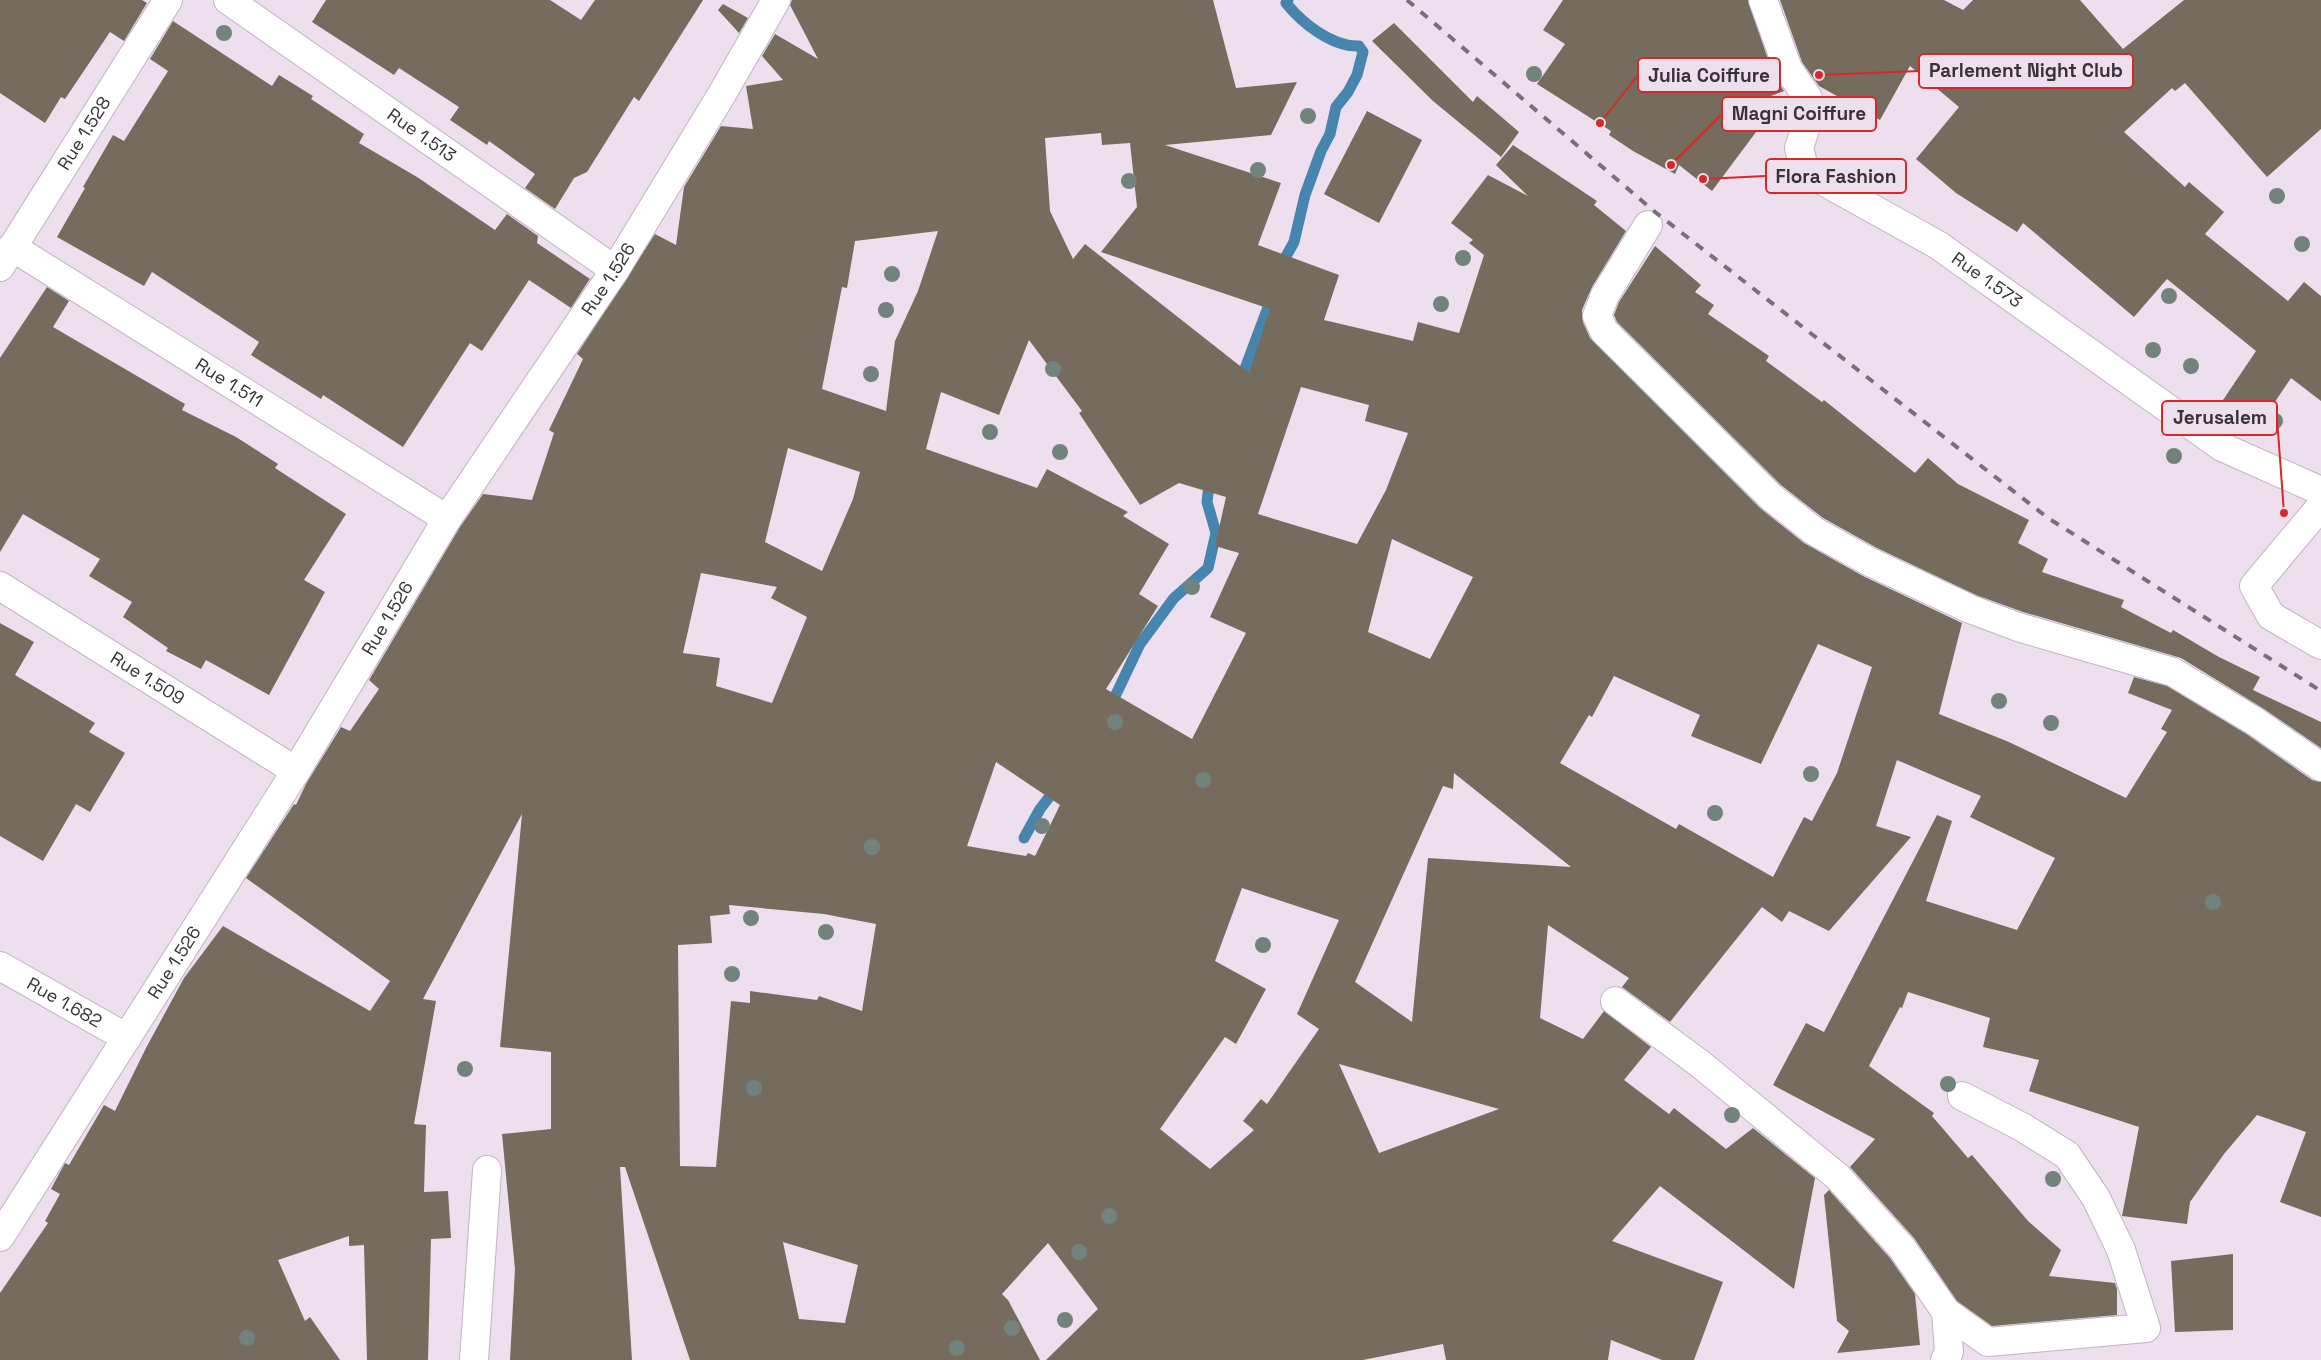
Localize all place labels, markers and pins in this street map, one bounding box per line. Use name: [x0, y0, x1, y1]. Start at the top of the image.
callout: Parlement Night Club: [1919, 54, 2133, 88]
callout: Julia Coiffure: [1638, 58, 1780, 92]
callout: Magni Coiffure: [1722, 97, 1876, 131]
callout: Flora Fashion: [1766, 159, 1906, 193]
callout: Jerusalem: [2162, 401, 2277, 435]

